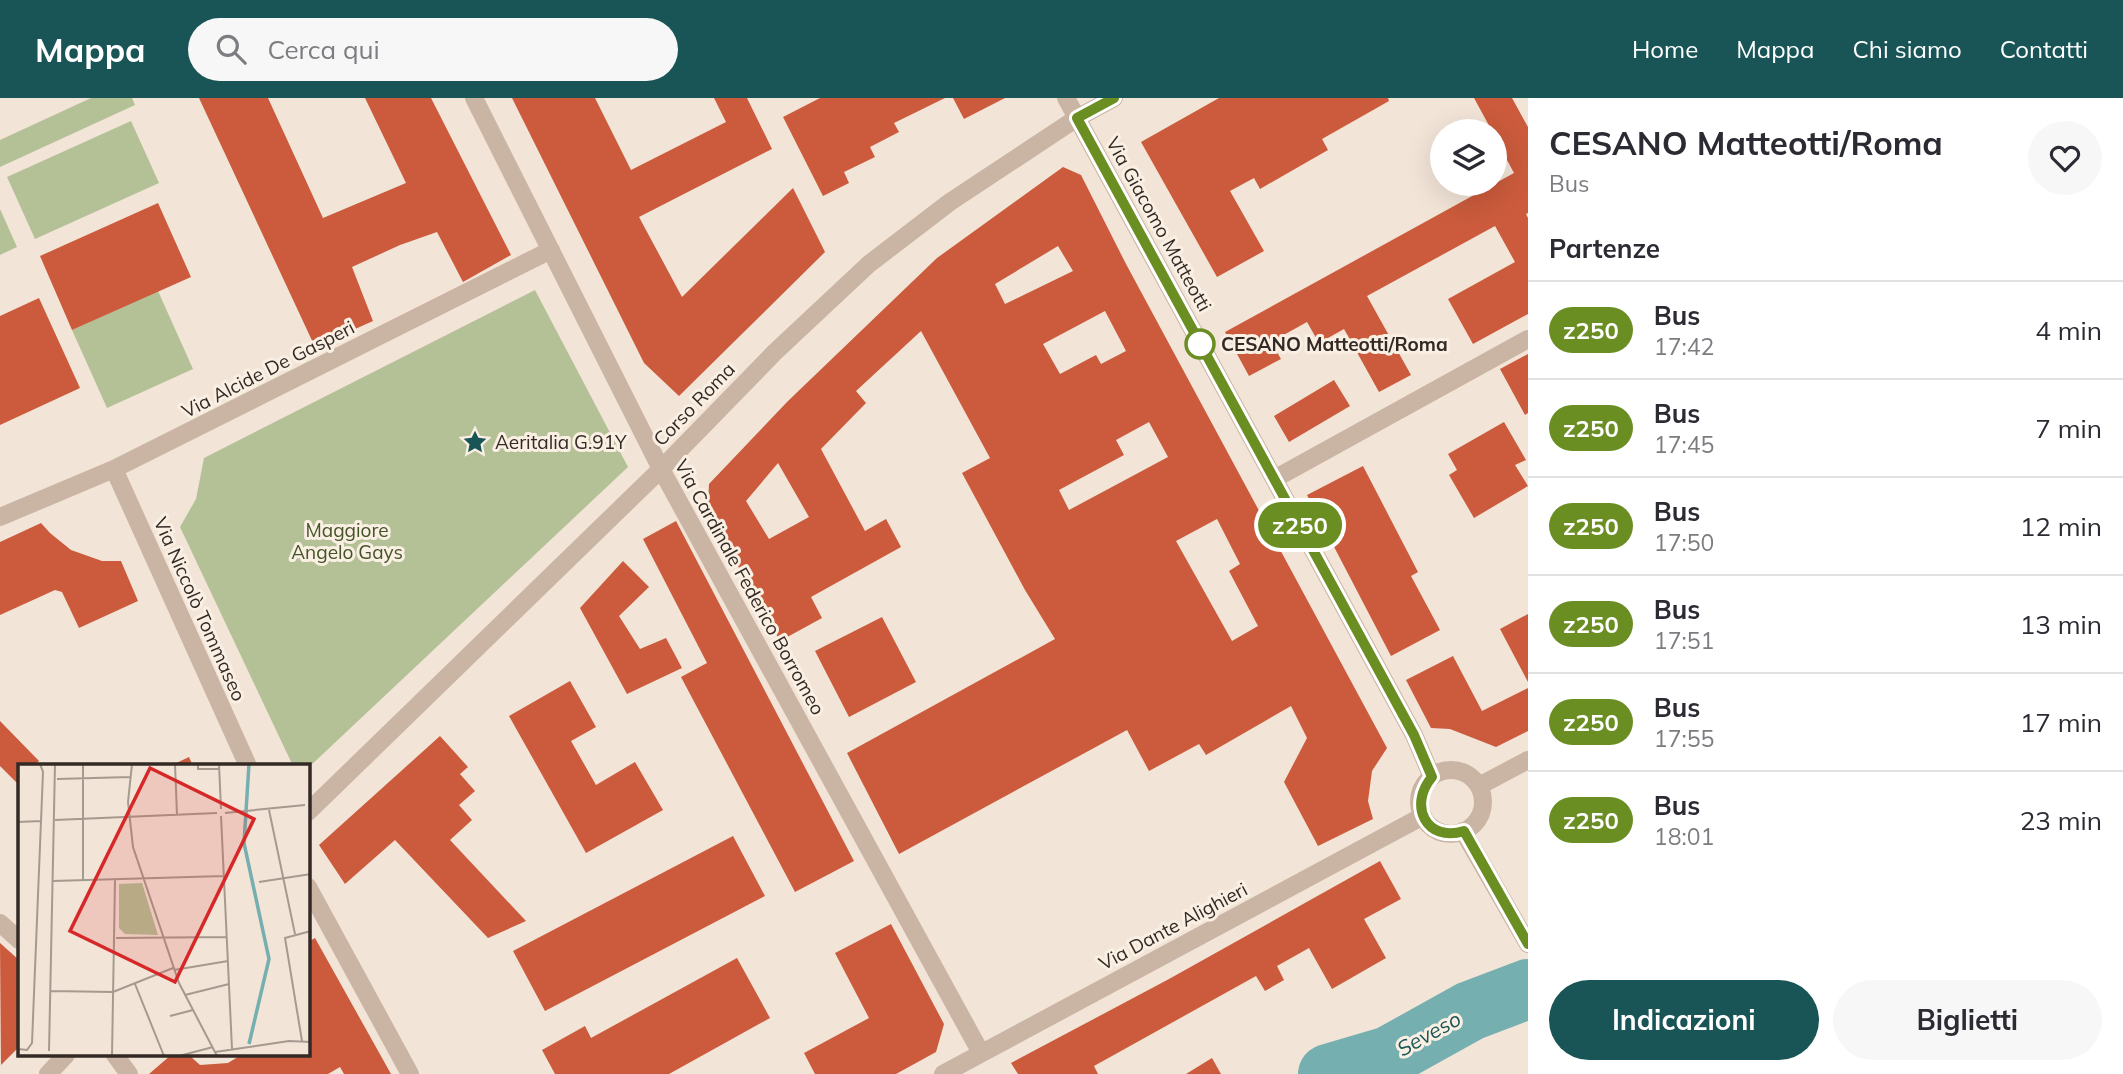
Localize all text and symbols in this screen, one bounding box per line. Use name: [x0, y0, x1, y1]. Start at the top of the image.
search box: [188, 18, 678, 81]
text: Mappa: [35, 29, 146, 70]
icon: search: [212, 30, 250, 68]
text: Cerca qui: [268, 33, 380, 66]
text: Home: [1632, 34, 1698, 64]
text: Mappa: [1736, 34, 1814, 64]
text: Chi siamo: [1852, 34, 1962, 64]
text: Contatti: [2000, 34, 2088, 64]
map controls: [1430, 119, 1507, 196]
button: layers: [1430, 119, 1507, 196]
button: heart: [2028, 121, 2102, 195]
text: CESANO Matteotti/Roma: [1549, 122, 1943, 163]
street label: Via Giacomo Matteotti: [1101, 133, 1217, 315]
text: Bus: [1549, 169, 1589, 198]
text: Partenze: [1549, 232, 1660, 265]
text: Bus: [1654, 299, 1700, 332]
text: 4 min: [2035, 314, 2102, 347]
street label: Via Alcide De Gasperi: [178, 315, 358, 423]
text: z250: [1563, 315, 1619, 345]
marker: CESANO Matteotti/Roma: [1185, 329, 1215, 359]
place label: CESANO Matteotti/Roma: [1221, 332, 1448, 356]
text: 17:42: [1654, 332, 1714, 361]
street label: Corso Roma: [648, 357, 740, 451]
text: Bus: [1654, 397, 1700, 430]
text: 7 min: [2035, 412, 2102, 445]
text: z250: [1563, 413, 1619, 443]
place icon: Aeritalia G.91Y: [461, 428, 489, 456]
place label: Aeritalia G.91Y: [495, 430, 627, 454]
text: 17:45: [1654, 430, 1714, 459]
street label: Via Cardinale Federico Borromeo: [670, 455, 830, 719]
text: Bus: [1654, 495, 1700, 528]
line badge: z250: [1251, 502, 1349, 548]
text: z250: [1272, 510, 1328, 540]
text: 12 min: [2020, 510, 2102, 543]
text: z250: [1563, 511, 1619, 541]
street label: Via Niccolò Tommaseo: [149, 513, 251, 705]
park label: Maggiore Angelo Gays: [291, 518, 403, 564]
text: 17:50: [1654, 528, 1714, 557]
text: Bus: [1654, 593, 1700, 626]
text: 13 min: [2020, 608, 2102, 641]
text: z250: [1563, 609, 1619, 639]
text: 17:51: [1654, 626, 1714, 655]
text: Bus: [1654, 691, 1700, 724]
text: 17 min: [2020, 706, 2102, 739]
text: z250: [1563, 707, 1619, 737]
text: 17:55: [1654, 724, 1714, 753]
inset map: [18, 764, 310, 1056]
text: Bus: [1654, 789, 1700, 822]
text: 23 min: [2020, 804, 2102, 837]
text: z250: [1563, 805, 1619, 835]
text: 18:01: [1654, 822, 1714, 851]
street label: Via Dante Alighieri: [1095, 877, 1251, 975]
button: Indicazioni: [1549, 980, 1819, 1060]
button: Biglietti: [1833, 980, 2102, 1060]
water label: Seveso: [1392, 1005, 1465, 1061]

